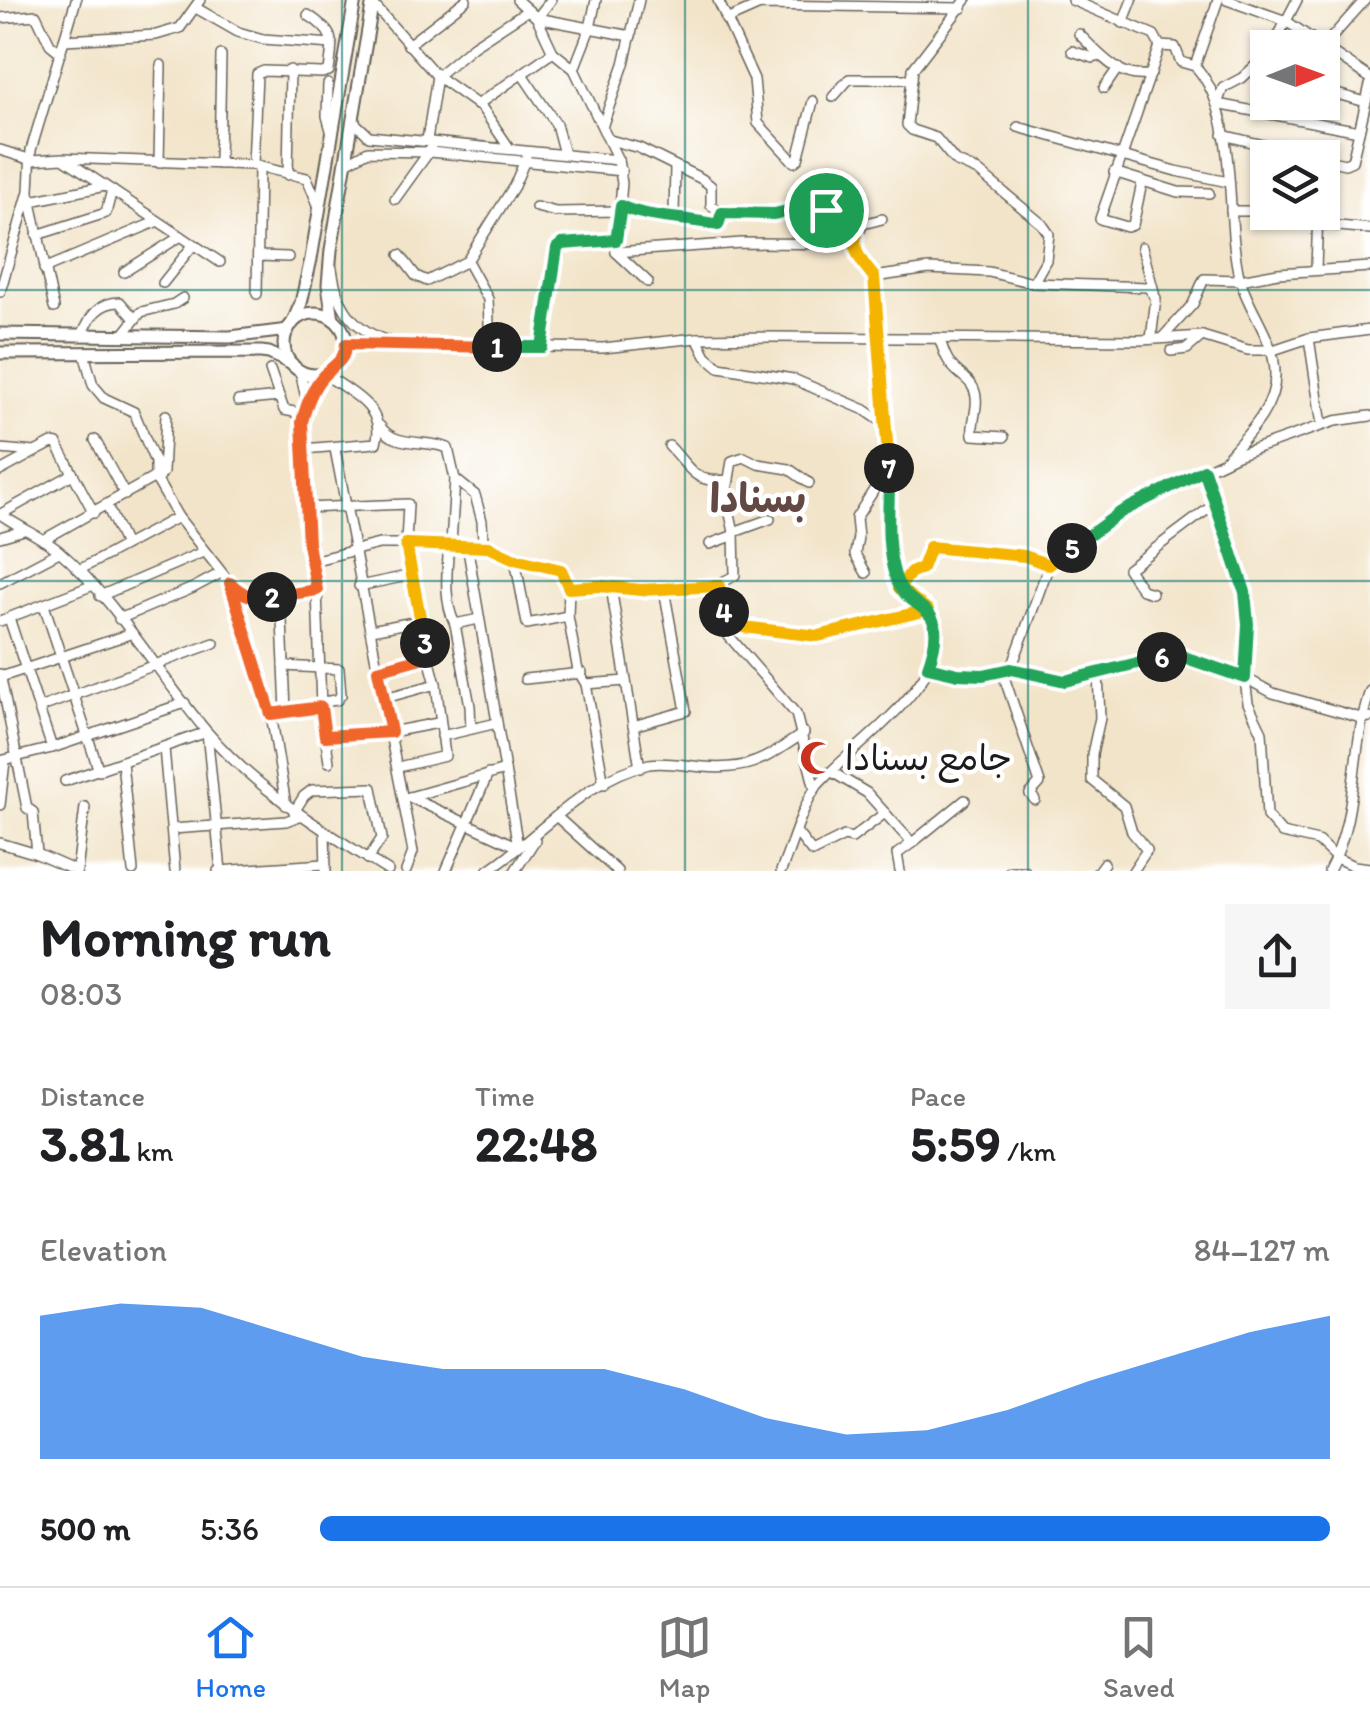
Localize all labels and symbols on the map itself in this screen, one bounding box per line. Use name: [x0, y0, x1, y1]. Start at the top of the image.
north arrow: [1250, 30, 1340, 120]
pin: [784, 168, 869, 253]
pin: 1: [472, 322, 522, 372]
pin: 7: [864, 443, 914, 493]
district label: بسنادا: [710, 474, 806, 523]
pin: 5: [1047, 523, 1097, 573]
pin: 2: [247, 572, 297, 622]
pin: 4: [699, 587, 749, 637]
pin: 3: [400, 618, 450, 668]
pin: 6: [1137, 632, 1187, 682]
place label: جامع بسنادا: [845, 737, 1012, 783]
mosque icon: جامع بسنادا: [798, 739, 836, 777]

